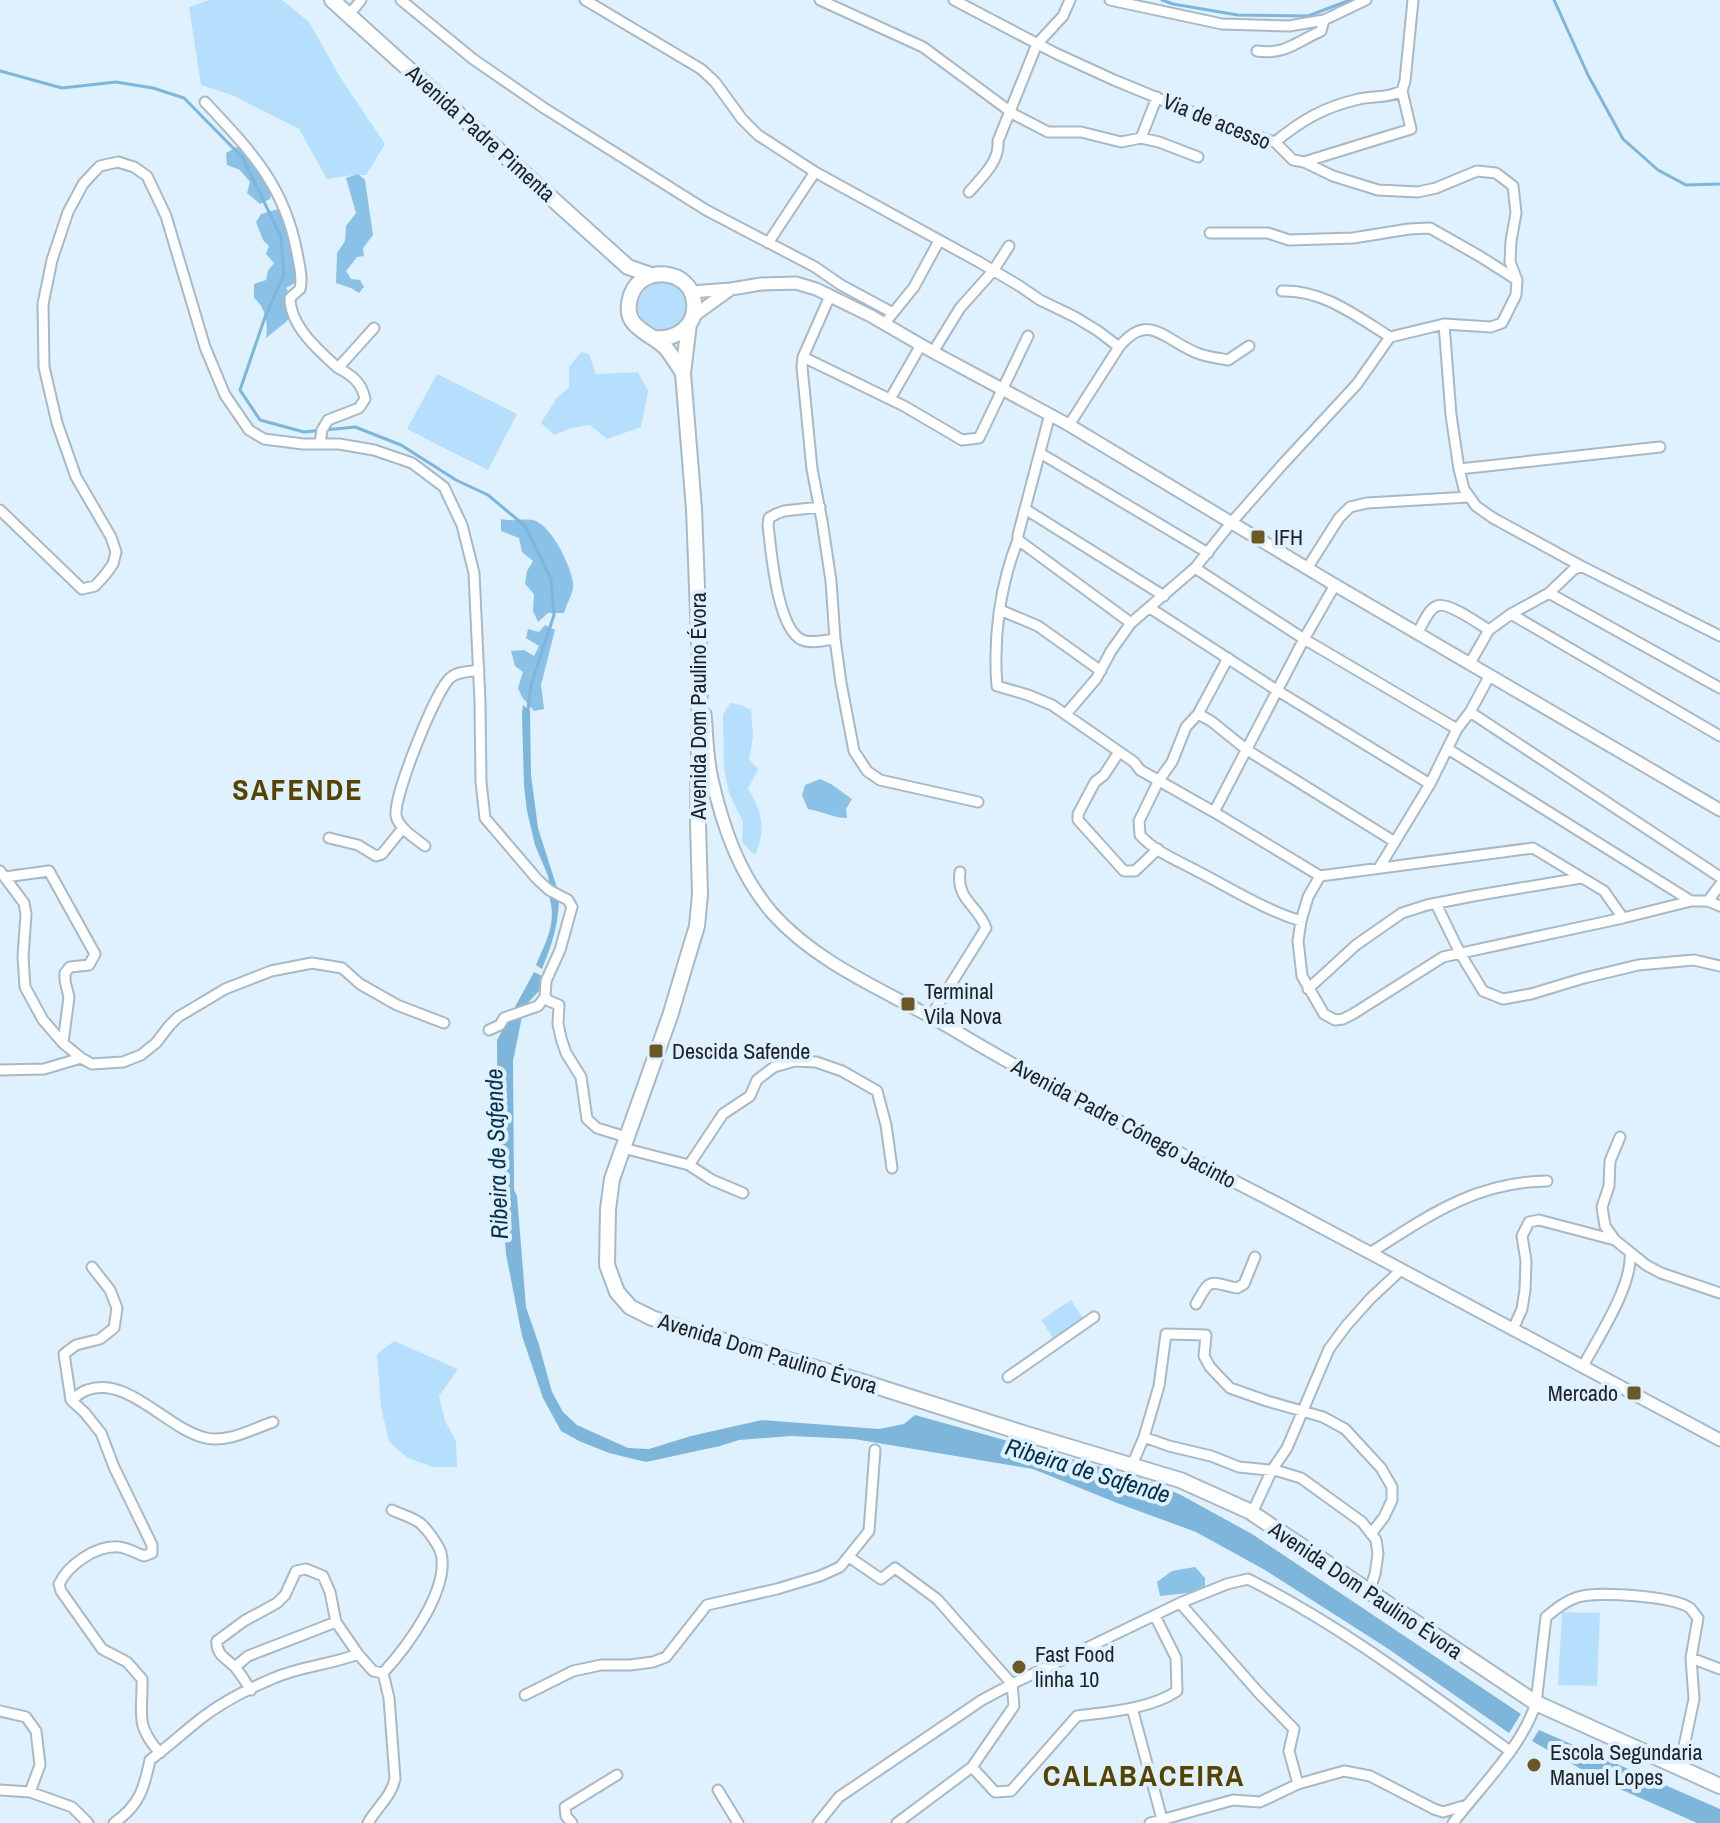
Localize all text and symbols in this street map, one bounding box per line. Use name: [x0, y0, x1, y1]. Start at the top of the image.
street label: Avenida Padre Pimenta: [399, 57, 562, 208]
street label: Via de acesso: [1159, 86, 1275, 156]
place label: IFH: [1274, 522, 1303, 552]
marker: IFH: [1249, 528, 1267, 546]
street label: Avenida Dom Paulino Évora: [683, 592, 713, 821]
district label: SAFENDE: [232, 769, 364, 809]
place label: Terminal Vila Nova: [924, 976, 1002, 1031]
marker: Terminal Vila Nova: [899, 995, 917, 1013]
place label: Descida Safende: [672, 1036, 810, 1066]
marker: Descida Safende: [647, 1042, 665, 1060]
street label: Avenida Padre Cónego Jacinto: [1006, 1050, 1242, 1195]
water label: Ribeira de Safende: [477, 1068, 515, 1240]
street label: Avenida Dom Paulino Évora: [654, 1305, 881, 1401]
place label: Mercado: [1548, 1378, 1618, 1408]
marker: Mercado: [1625, 1384, 1643, 1402]
water label: Ribeira de Safende: [1002, 1430, 1174, 1510]
street label: Avenida Dom Paulino Évora: [1263, 1513, 1469, 1666]
place label: Fast Food linha 10: [1035, 1639, 1114, 1694]
marker: Fast Food linha 10: [1010, 1658, 1028, 1676]
place label: Escola Segundaria Manuel Lopes: [1550, 1737, 1702, 1792]
district label: CALABACEIRA: [1043, 1755, 1245, 1795]
marker: Escola Segundaria Manuel Lopes: [1525, 1756, 1543, 1774]

